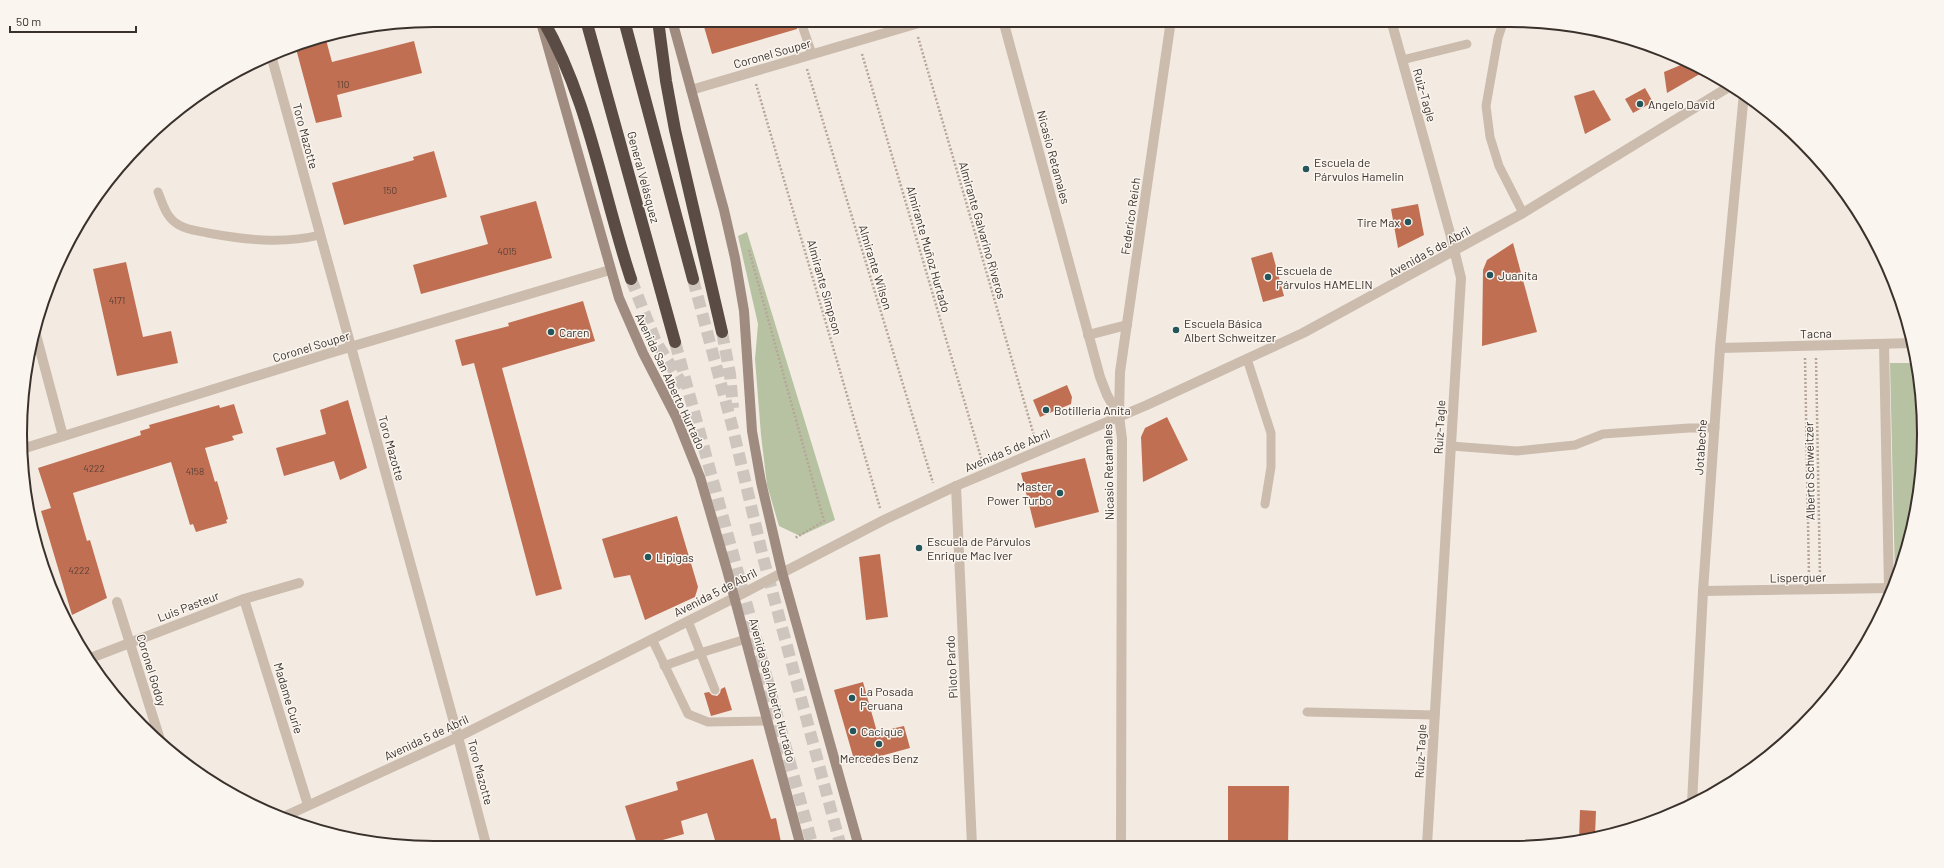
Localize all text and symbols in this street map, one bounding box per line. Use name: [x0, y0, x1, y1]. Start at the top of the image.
scale bar: [10, 8, 136, 34]
text: 50 m: [16, 14, 41, 28]
street label: Coronel Souper: [732, 35, 813, 71]
street label: Ruiz-Tagle: [1411, 67, 1439, 123]
house number: 110: [337, 78, 349, 90]
place label: Angelo David: [1648, 97, 1715, 111]
marker: Angelo David: [1635, 99, 1645, 109]
street label: Toro Mazotte: [291, 102, 321, 170]
street label: Nicasio Retamales: [1035, 109, 1073, 206]
street label: General Velásquez: [625, 130, 663, 224]
place label: Escuela de Párvulos Hamelin: [1314, 155, 1404, 183]
street label: Almirante Galvarino Riveros: [957, 160, 1009, 301]
marker: Escuela de Párvulos Hamelin: [1301, 164, 1311, 174]
street label: Federico Reich: [1118, 177, 1142, 255]
house number: 150: [383, 184, 397, 196]
street label: Almirante Muñoz Hurtado: [904, 184, 954, 314]
place label: Tire Max: [1357, 215, 1400, 229]
marker: Tire Max: [1403, 217, 1413, 227]
street label: Almirante Wilson: [856, 223, 896, 311]
street label: Avenida 5 de Abril: [1386, 223, 1472, 279]
street label: Almirante Simpson: [805, 238, 845, 336]
house number: 4015: [497, 245, 517, 257]
place label: Escuela de Párvulos HAMELIN: [1276, 263, 1373, 291]
place label: Juanita: [1498, 268, 1538, 282]
marker: Juanita: [1485, 270, 1495, 280]
marker: Escuela de Párvulos HAMELIN: [1263, 272, 1273, 282]
house number: 4171: [109, 294, 125, 306]
street label: Avenida San Alberto Hurtado: [633, 311, 709, 451]
place label: Escuela Básica Albert Schweitzer: [1184, 316, 1277, 344]
place label: Caren: [559, 325, 590, 339]
marker: Escuela Básica Albert Schweitzer: [1171, 325, 1181, 335]
street label: Tacna: [1800, 325, 1832, 341]
street label: Coronel Souper: [271, 327, 352, 364]
marker: Caren: [546, 327, 556, 337]
street label: Ruiz-Tagle: [1431, 399, 1447, 455]
place label: Botilleria Anita: [1054, 403, 1131, 417]
marker: Botilleria Anita: [1041, 405, 1051, 415]
street label: Toro Mazotte: [376, 414, 408, 482]
street label: Jotabeche: [1691, 419, 1709, 475]
street label: Alberto Schweitzer: [1801, 421, 1817, 520]
street label: Nicasio Retamales: [1100, 424, 1116, 520]
street label: Avenida 5 de Abril: [962, 426, 1052, 474]
house number: 4222: [83, 462, 105, 474]
house number: 4158: [186, 465, 204, 477]
place label: Master Power Turbo: [987, 479, 1053, 507]
marker: Master Power Turbo: [1055, 488, 1065, 498]
place label: Escuela de Párvulos Enrique Mac Iver: [927, 534, 1031, 562]
marker: Escuela de Párvulos Enrique Mac Iver: [914, 543, 924, 553]
place label: Lipigas: [656, 550, 694, 564]
marker: Lipigas: [643, 552, 653, 562]
house number: 4222: [68, 564, 90, 576]
street label: Avenida 5 de Abril: [671, 565, 759, 619]
street label: Lisperguer: [1770, 569, 1827, 584]
street label: Luis Pasteur: [155, 588, 221, 624]
street label: Avenida San Alberto Hurtado: [747, 616, 799, 764]
street label: Coronel Godoy: [134, 632, 170, 708]
street label: Piloto Pardo: [942, 635, 960, 699]
street label: Madame Curie: [272, 661, 306, 735]
place label: La Posada Peruana: [860, 684, 913, 712]
marker: La Posada Peruana: [847, 693, 857, 703]
street label: Avenida 5 de Abril: [382, 711, 470, 763]
street label: Ruiz-Tagle: [1412, 723, 1428, 779]
place label: Cacique: [861, 724, 903, 738]
marker: Cacique: [848, 726, 858, 736]
street label: Toro Mazotte: [466, 738, 496, 806]
marker: Mercedes Benz: [874, 739, 884, 749]
place label: Mercedes Benz: [840, 751, 918, 765]

